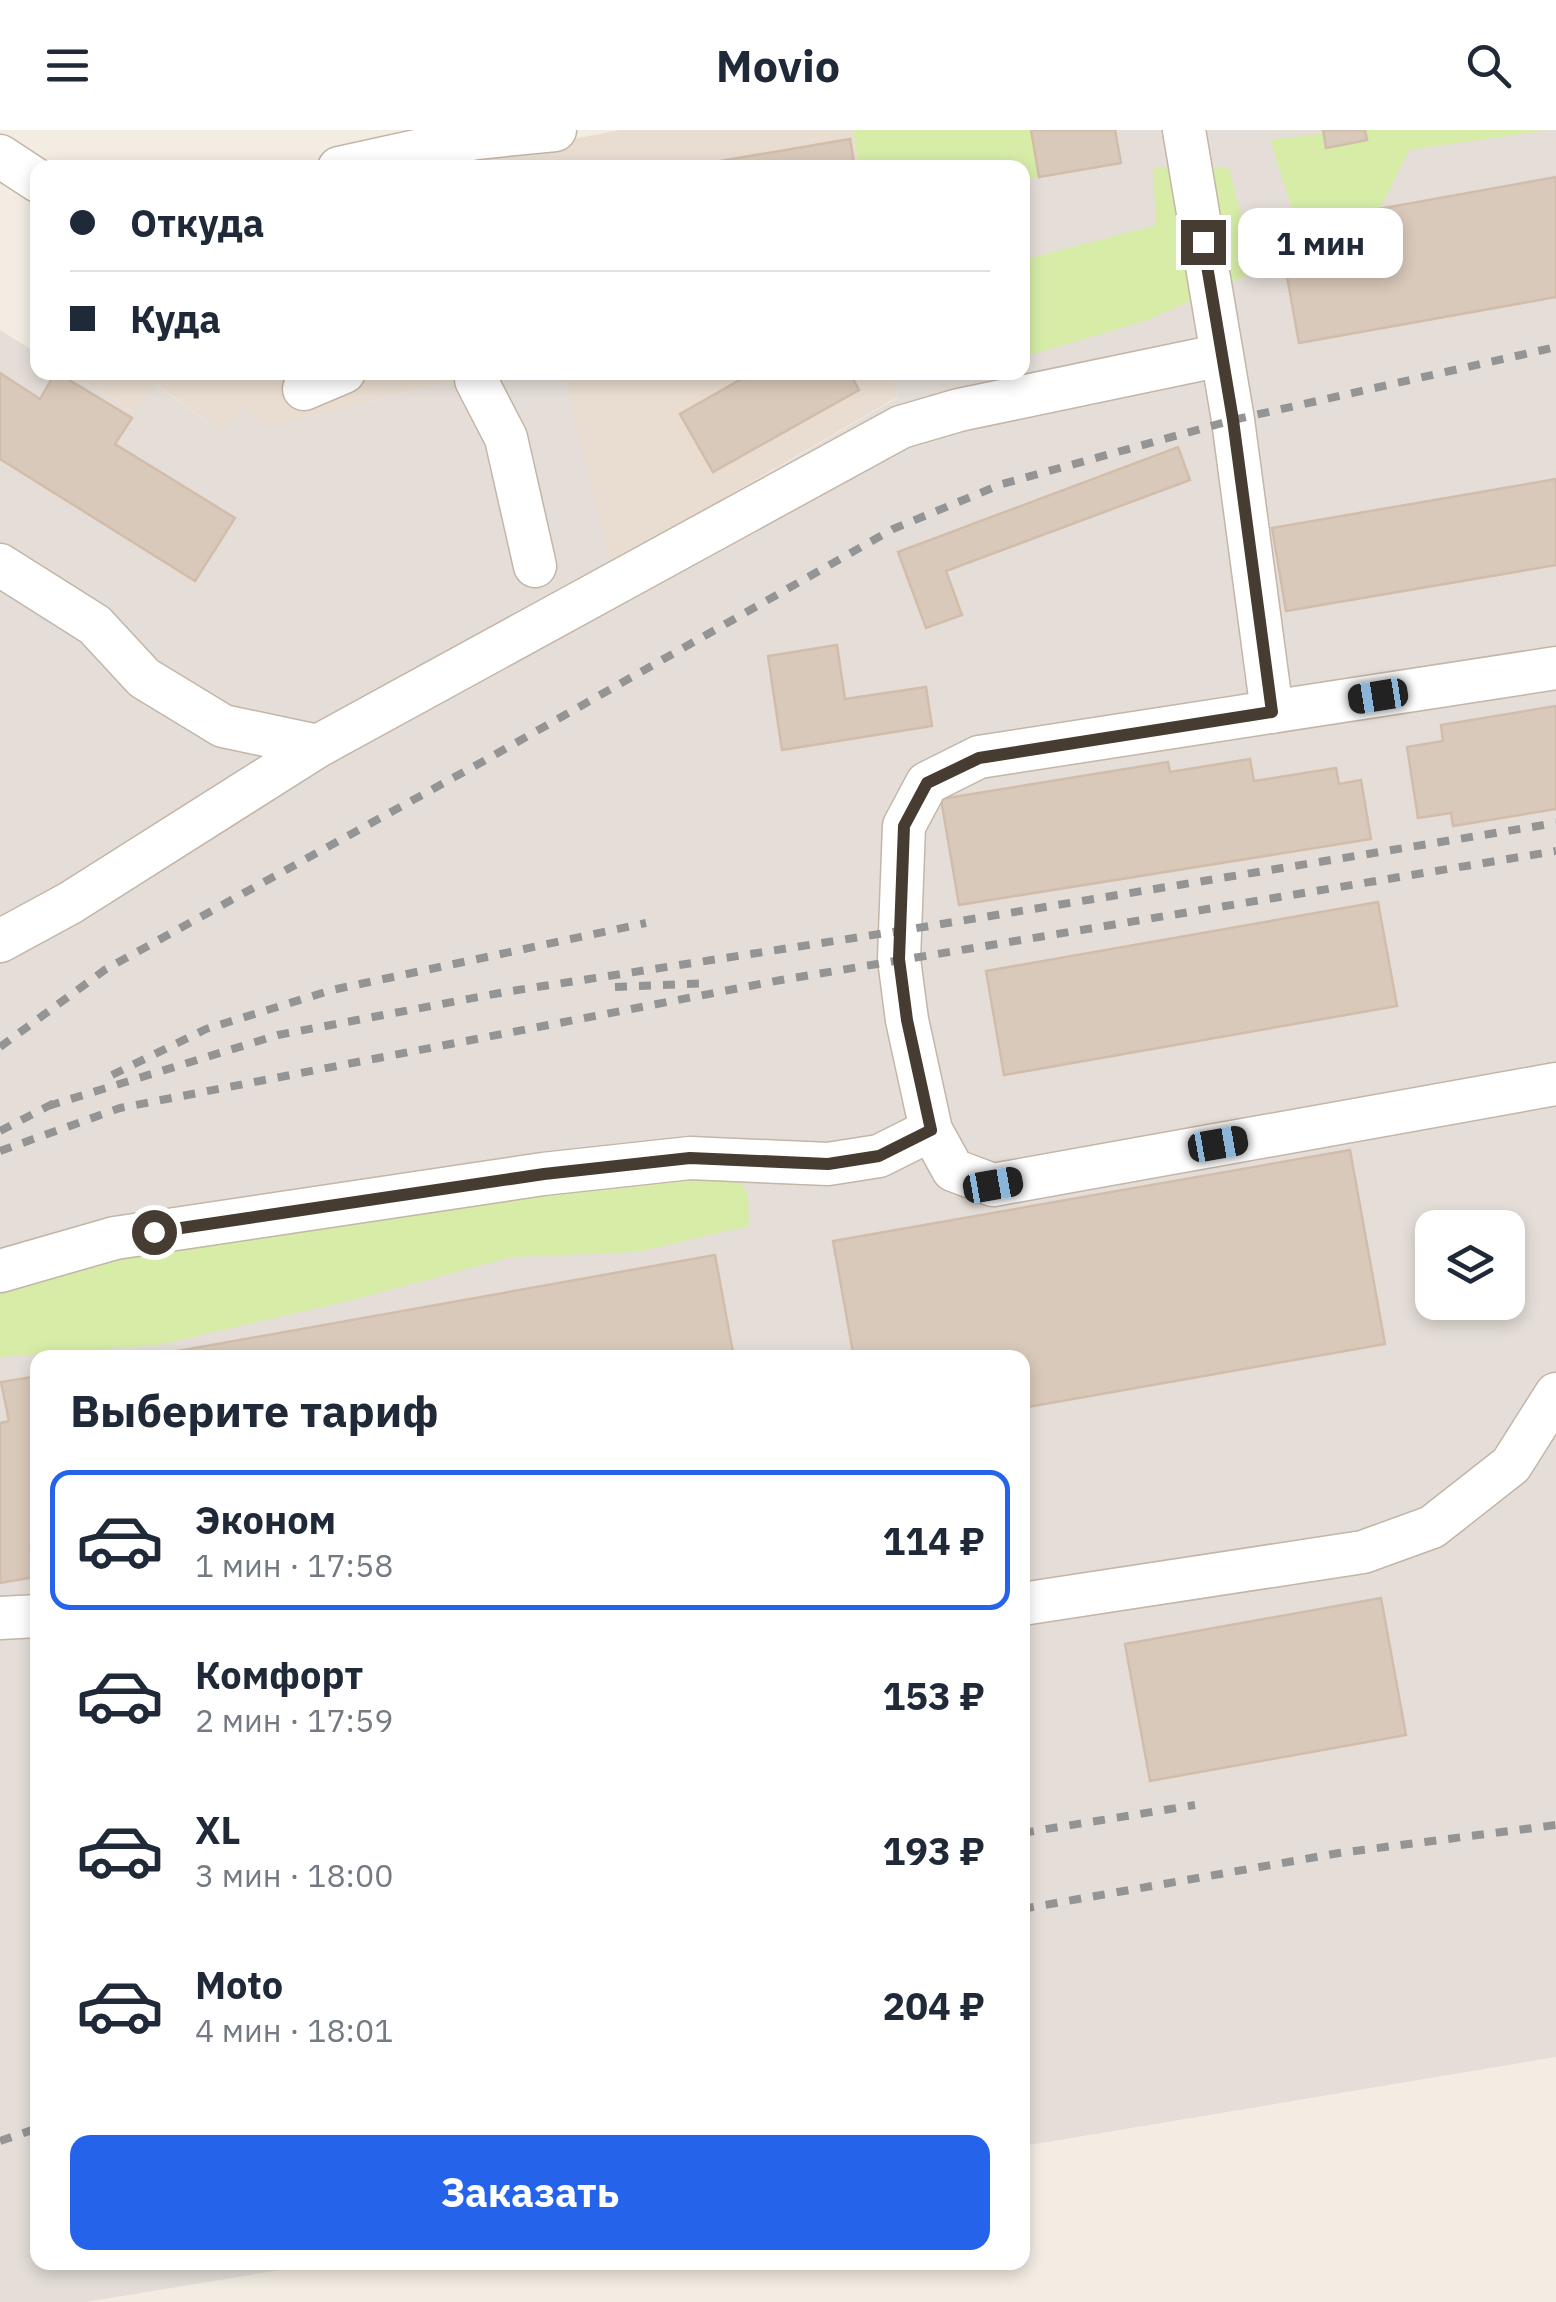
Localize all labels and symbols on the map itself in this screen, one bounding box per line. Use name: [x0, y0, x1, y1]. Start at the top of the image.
callout: 1 мин: [1238, 207, 1403, 277]
route end: [1181, 220, 1226, 265]
car: [1346, 676, 1410, 716]
car: [1186, 1124, 1250, 1164]
car: [961, 1165, 1025, 1205]
route start: [132, 1210, 177, 1255]

